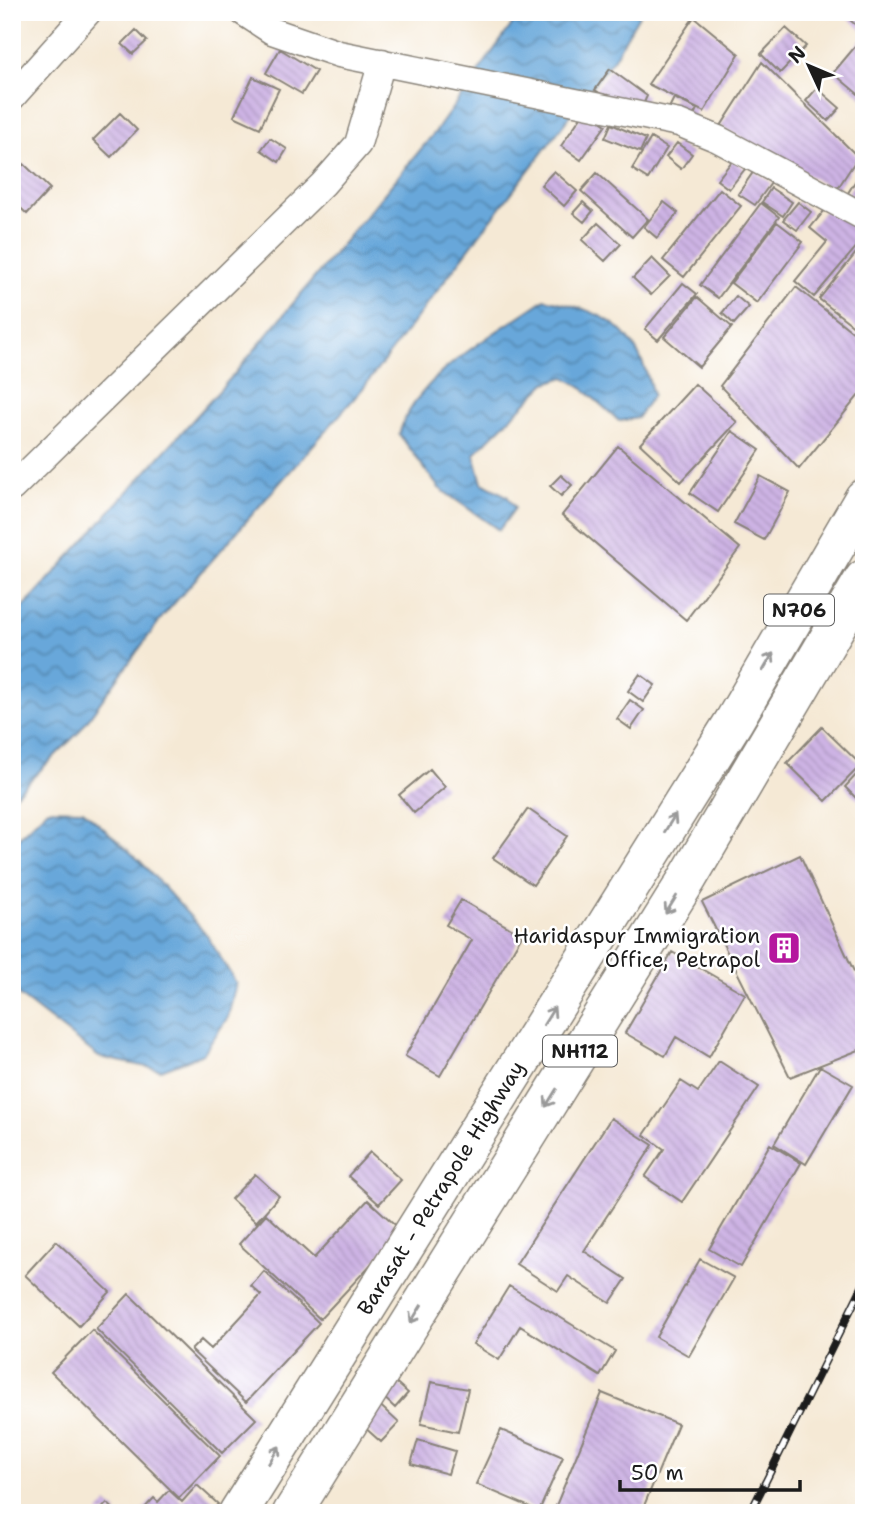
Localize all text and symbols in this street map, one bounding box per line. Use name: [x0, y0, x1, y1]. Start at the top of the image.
north arrow: [774, 32, 844, 102]
text: N: [783, 40, 811, 69]
road number: N706: [764, 594, 834, 625]
one-way arrow: [761, 652, 775, 672]
one-way arrow: [663, 814, 677, 834]
one-way arrow: [663, 894, 677, 914]
place label: Haridaspur Immigration Office, Petrapol: [513, 922, 761, 974]
building icon: Haridaspur Immigration Office, Petrapol: [765, 929, 803, 967]
one-way arrow: [542, 1007, 556, 1027]
road number: NH112: [543, 1036, 617, 1066]
street label: Barasat - Petrapole Highway: [351, 1055, 531, 1321]
one-way arrow: [543, 1088, 558, 1107]
one-way arrow: [409, 1303, 423, 1323]
one-way arrow: [267, 1446, 282, 1465]
scale bar: [620, 1448, 801, 1492]
text: 50 m: [631, 1459, 684, 1487]

